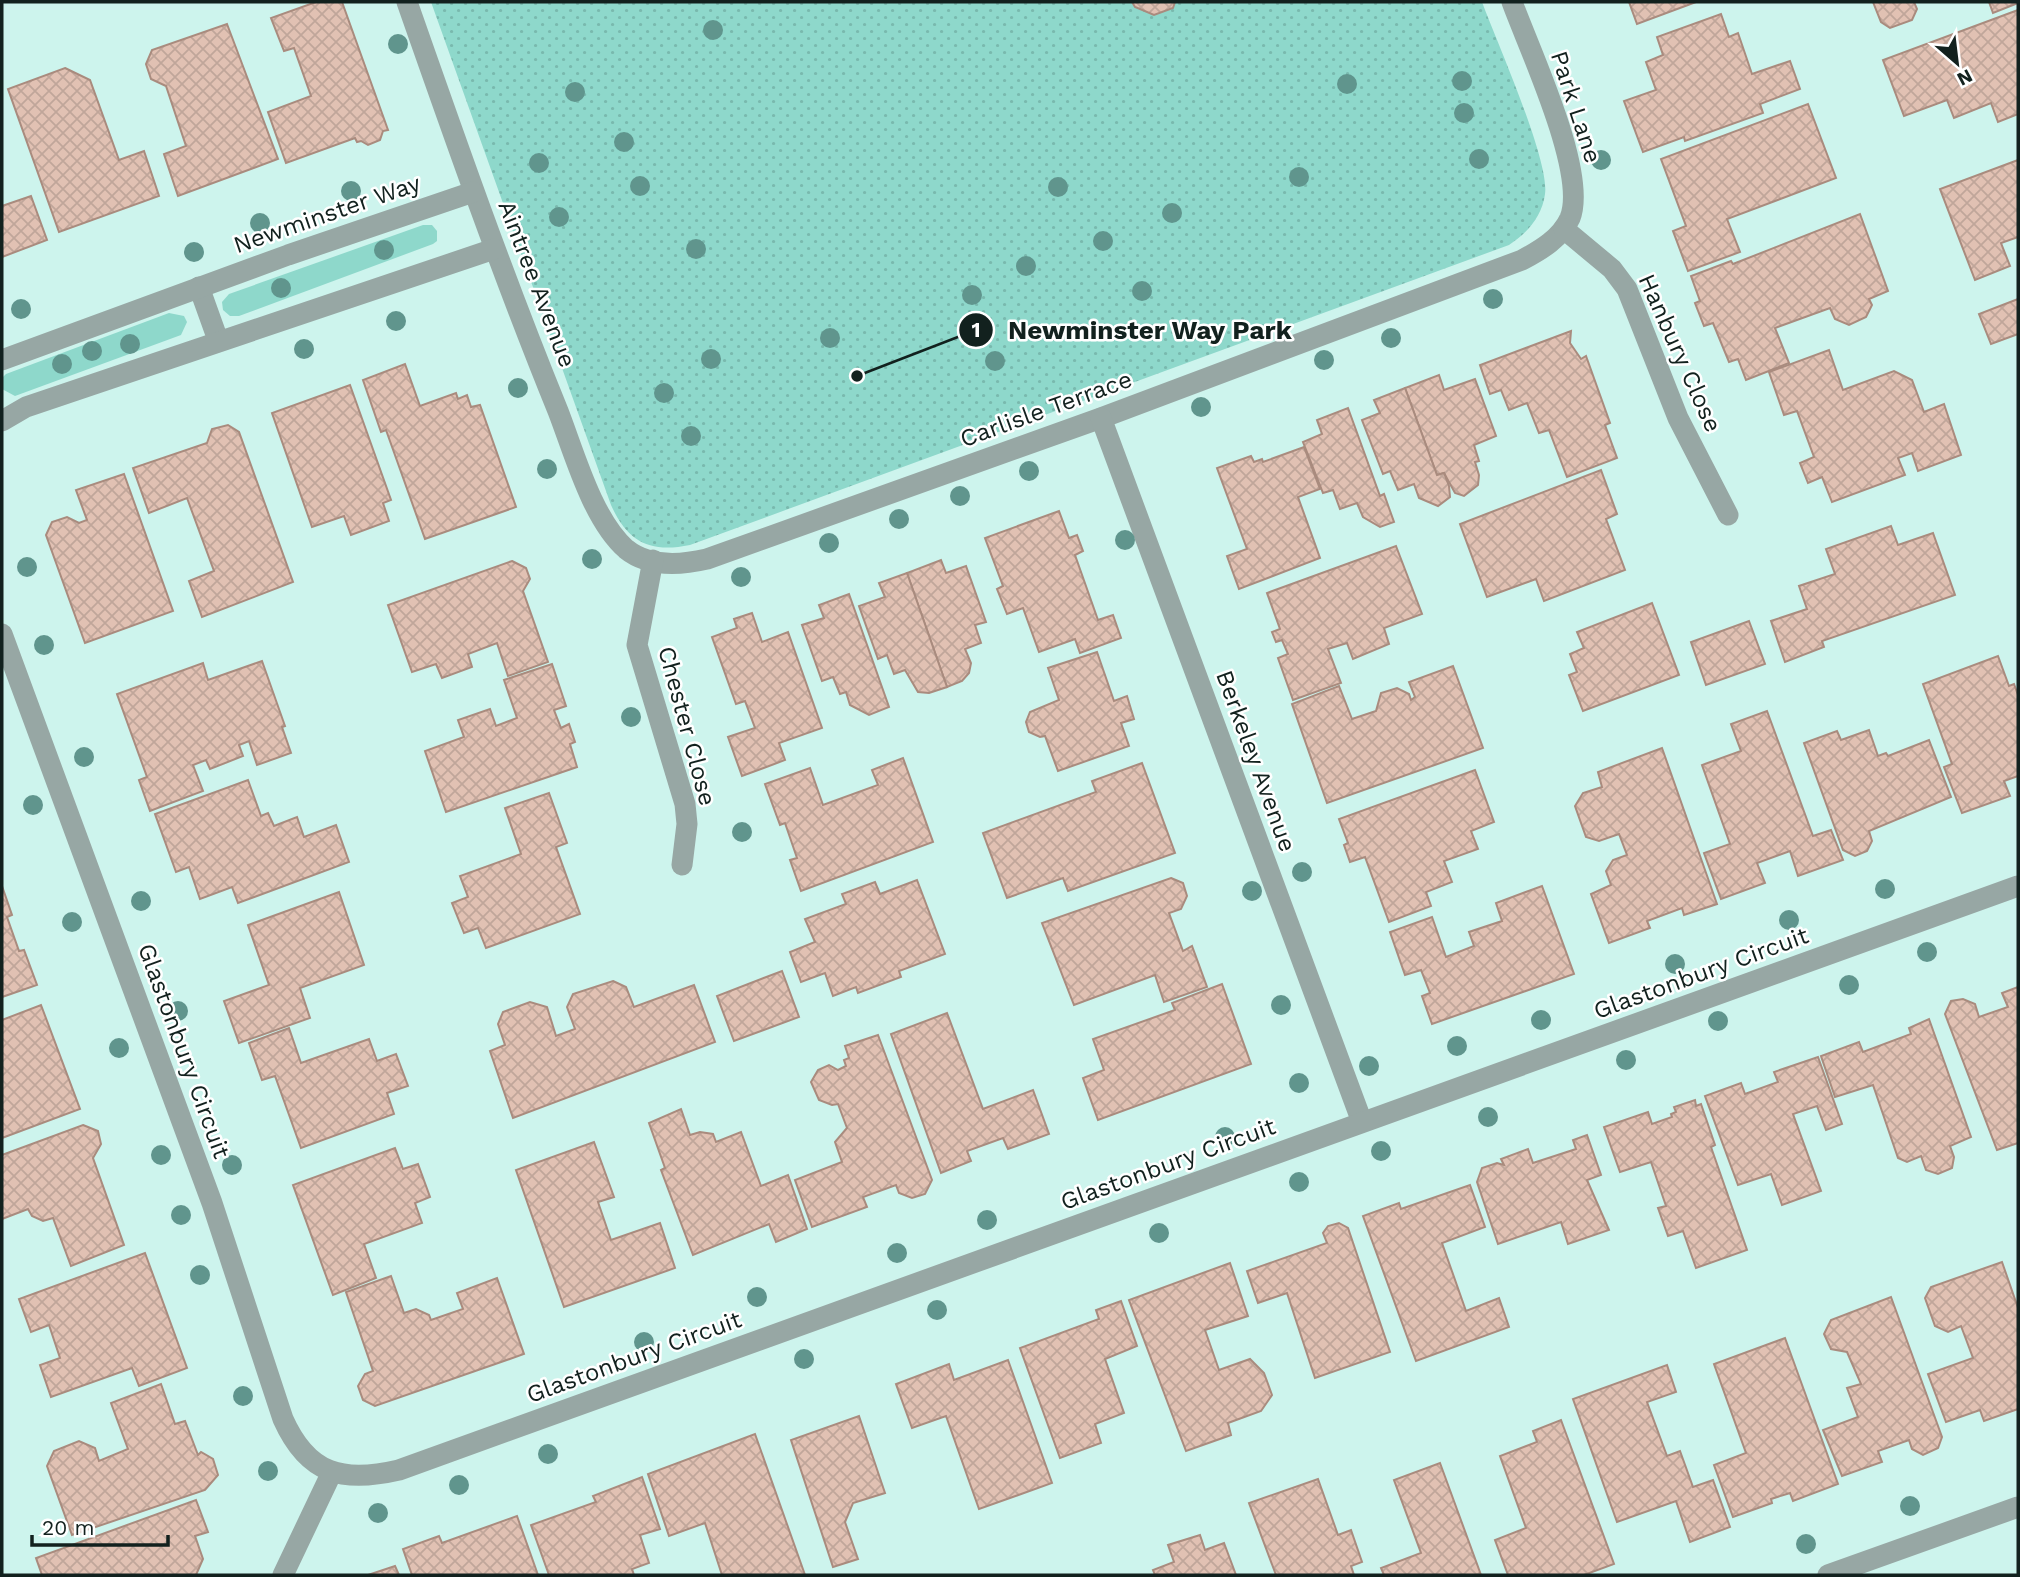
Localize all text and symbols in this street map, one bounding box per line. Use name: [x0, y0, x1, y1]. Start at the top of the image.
north arrow: [1922, 28, 1992, 98]
street label: Park Lane: [1545, 48, 1607, 166]
text: N: [1953, 64, 1976, 91]
street label: Newminster Way: [230, 169, 425, 259]
street label: Aintree Avenue: [492, 197, 582, 371]
street label: Hanbury Close: [1633, 270, 1727, 436]
callout: Newminster Way Park: [959, 306, 1307, 353]
text: Newminster Way Park: [1008, 315, 1293, 345]
text: 1: [971, 317, 981, 342]
street label: Carlisle Terrace: [956, 365, 1136, 453]
street label: Chester Close: [652, 643, 722, 809]
street label: Berkeley Avenue: [1210, 667, 1302, 855]
street label: Glastonbury Circuit: [1590, 921, 1812, 1025]
street label: Glastonbury Circuit: [132, 940, 236, 1162]
street label: Glastonbury Circuit: [1057, 1112, 1279, 1216]
street label: Glastonbury Circuit: [523, 1305, 745, 1409]
scale bar: [32, 1504, 168, 1548]
text: 20 m: [42, 1515, 94, 1540]

